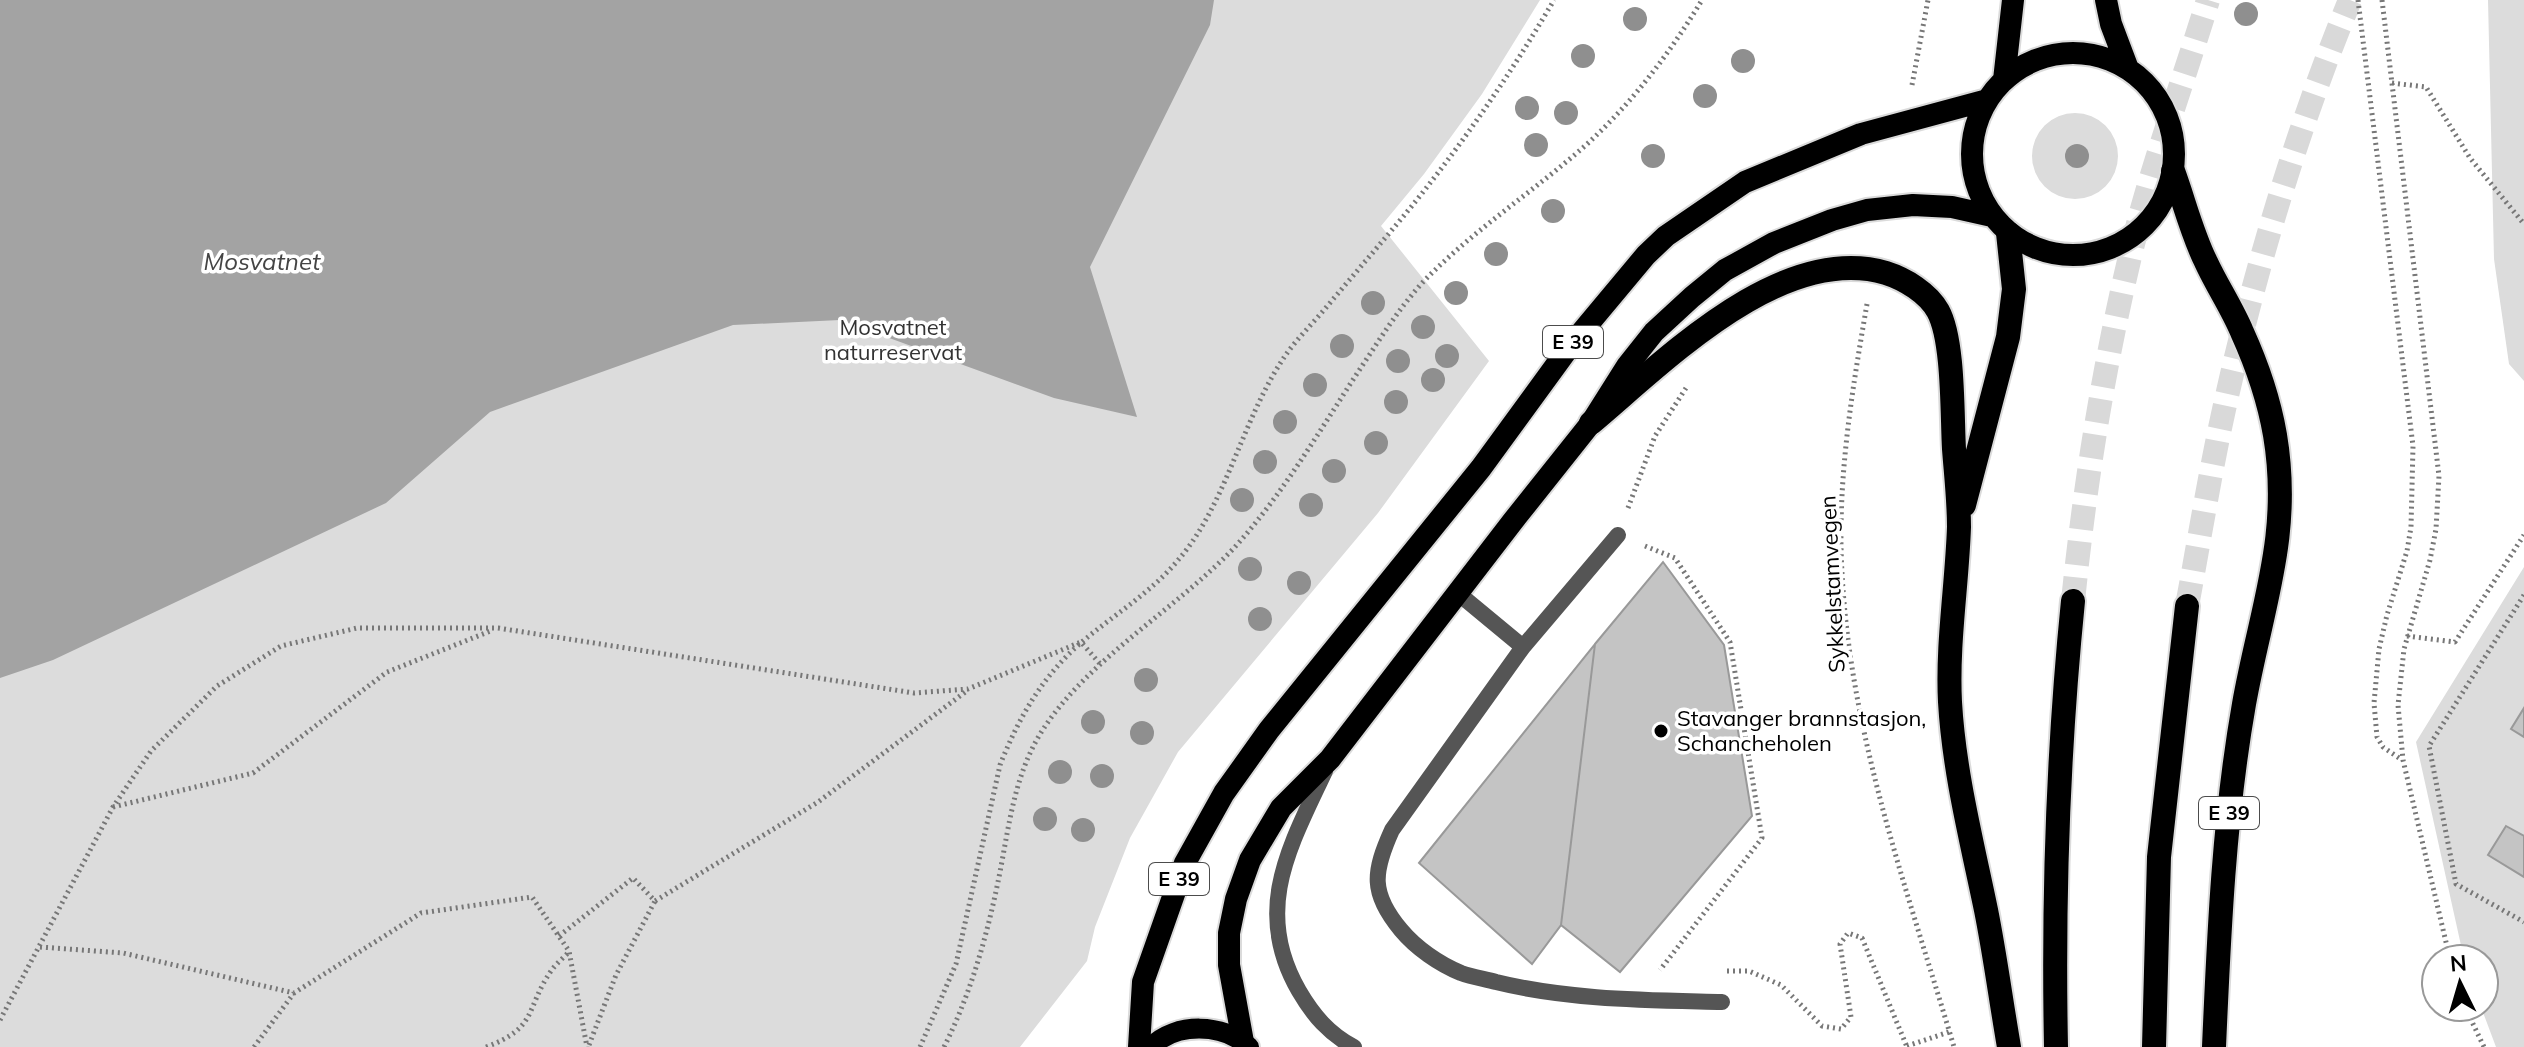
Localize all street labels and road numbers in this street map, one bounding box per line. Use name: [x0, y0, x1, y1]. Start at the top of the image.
road number: E 39: [1543, 326, 1603, 358]
street label: Sykkelstamvegen: [1813, 495, 1851, 673]
road number: E 39: [2199, 797, 2259, 829]
road number: E 39: [1149, 863, 1209, 895]

